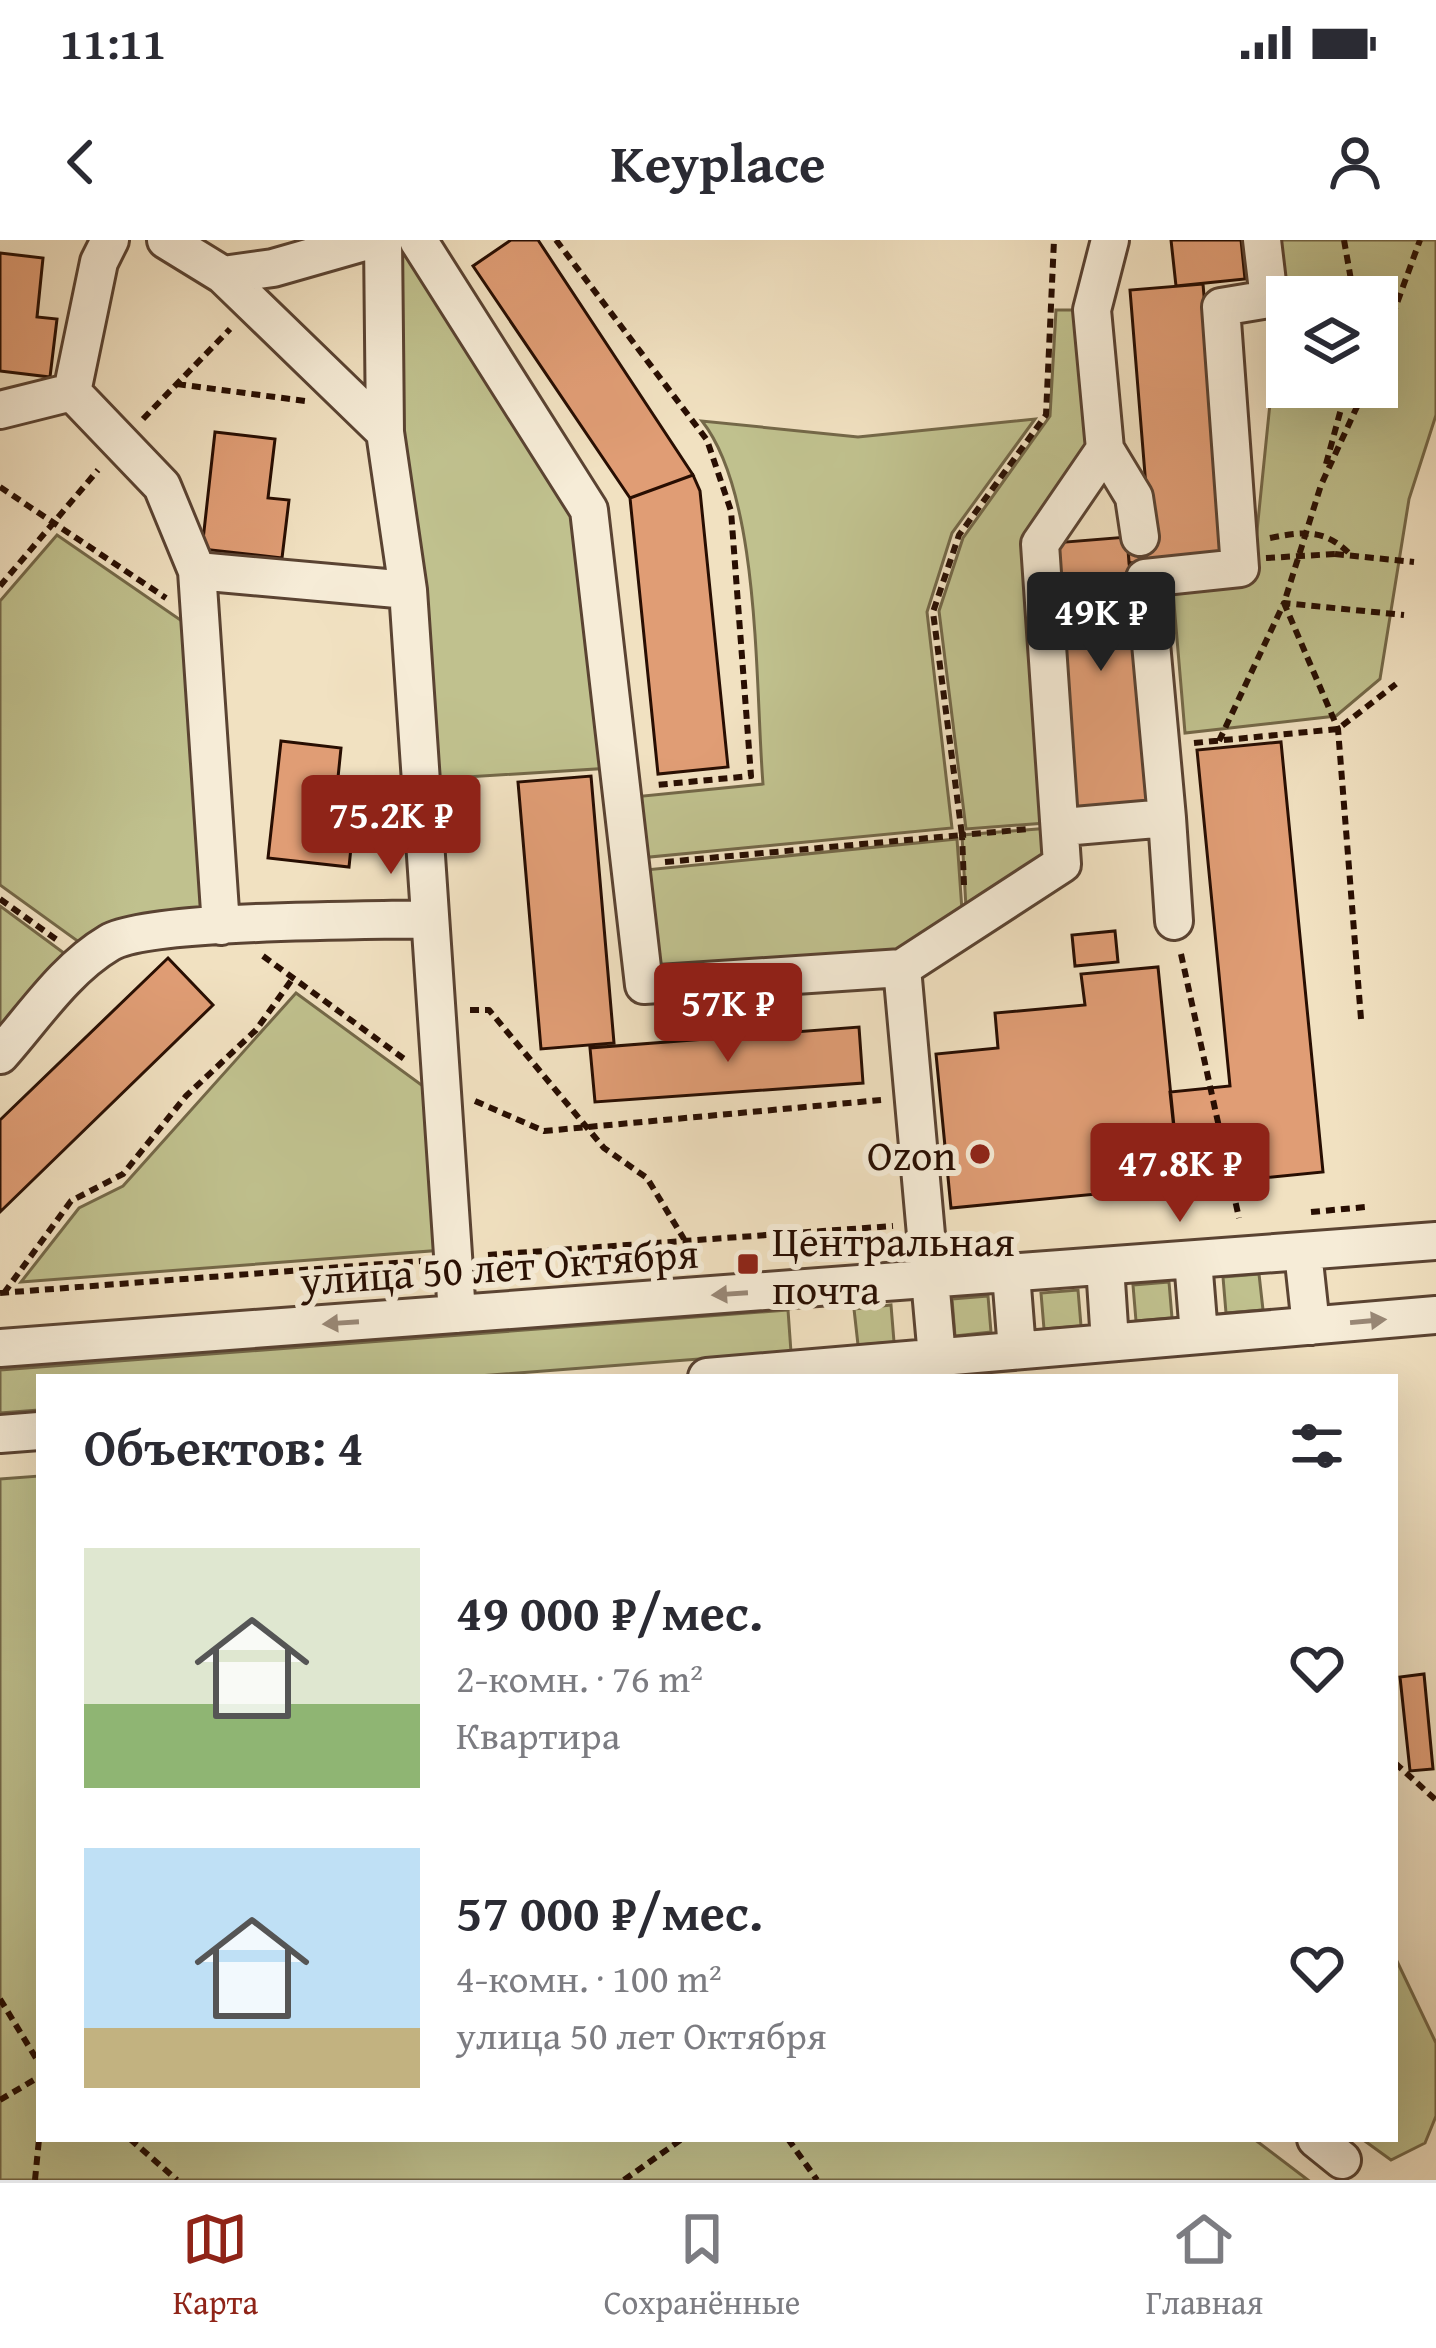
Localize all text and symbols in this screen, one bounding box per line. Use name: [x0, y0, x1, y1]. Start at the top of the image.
text: 11:11: [60, 10, 166, 75]
text: Keyplace: [611, 123, 825, 202]
icon: back: [48, 129, 114, 195]
icon: person: [1322, 129, 1388, 195]
map controls: [1266, 276, 1398, 408]
button: layers: [1266, 276, 1398, 408]
pin: 49K ₽: [1017, 572, 1185, 674]
text: 49K ₽: [1054, 582, 1148, 639]
pin: 75.2K ₽: [280, 775, 502, 877]
text: 75.2K ₽: [328, 785, 454, 842]
pin: 57K ₽: [644, 963, 812, 1065]
text: 57K ₽: [681, 973, 775, 1030]
pin: 47.8K ₽: [1069, 1123, 1291, 1225]
place label: Ozon: [867, 1124, 956, 1185]
text: 47.8K ₽: [1117, 1133, 1243, 1190]
marker: Ozon: [967, 1141, 993, 1167]
place label: Центральная почта: [772, 1210, 1015, 1319]
street label: улица 50 лет Октября: [297, 1222, 700, 1310]
marker: Центральная почта: [735, 1251, 761, 1277]
one-way arrow: [710, 1285, 748, 1304]
one-way arrow: [1350, 1311, 1387, 1330]
one-way arrow: [321, 1313, 359, 1332]
text: Объектов: 4: [84, 1409, 364, 1484]
icon: filters: [1284, 1413, 1350, 1479]
text: 49 000 ₽/мес.: [456, 1574, 763, 1649]
icon: home: [180, 1596, 324, 1740]
icon: heart: [1284, 1635, 1350, 1701]
text: 2-комн. · 76 m²: [456, 1649, 703, 1706]
text: Квартира: [456, 1706, 620, 1763]
text: 57 000 ₽/мес.: [456, 1874, 763, 1949]
icon: home: [180, 1896, 324, 2040]
icon: heart: [1284, 1935, 1350, 2001]
text: 4-комн. · 100 m²: [456, 1949, 722, 2006]
text: улица 50 лет Октября: [456, 2006, 827, 2063]
tab: Карта: [173, 2206, 258, 2326]
tab: Сохранённые: [604, 2206, 800, 2326]
tab: Главная: [1146, 2206, 1263, 2326]

